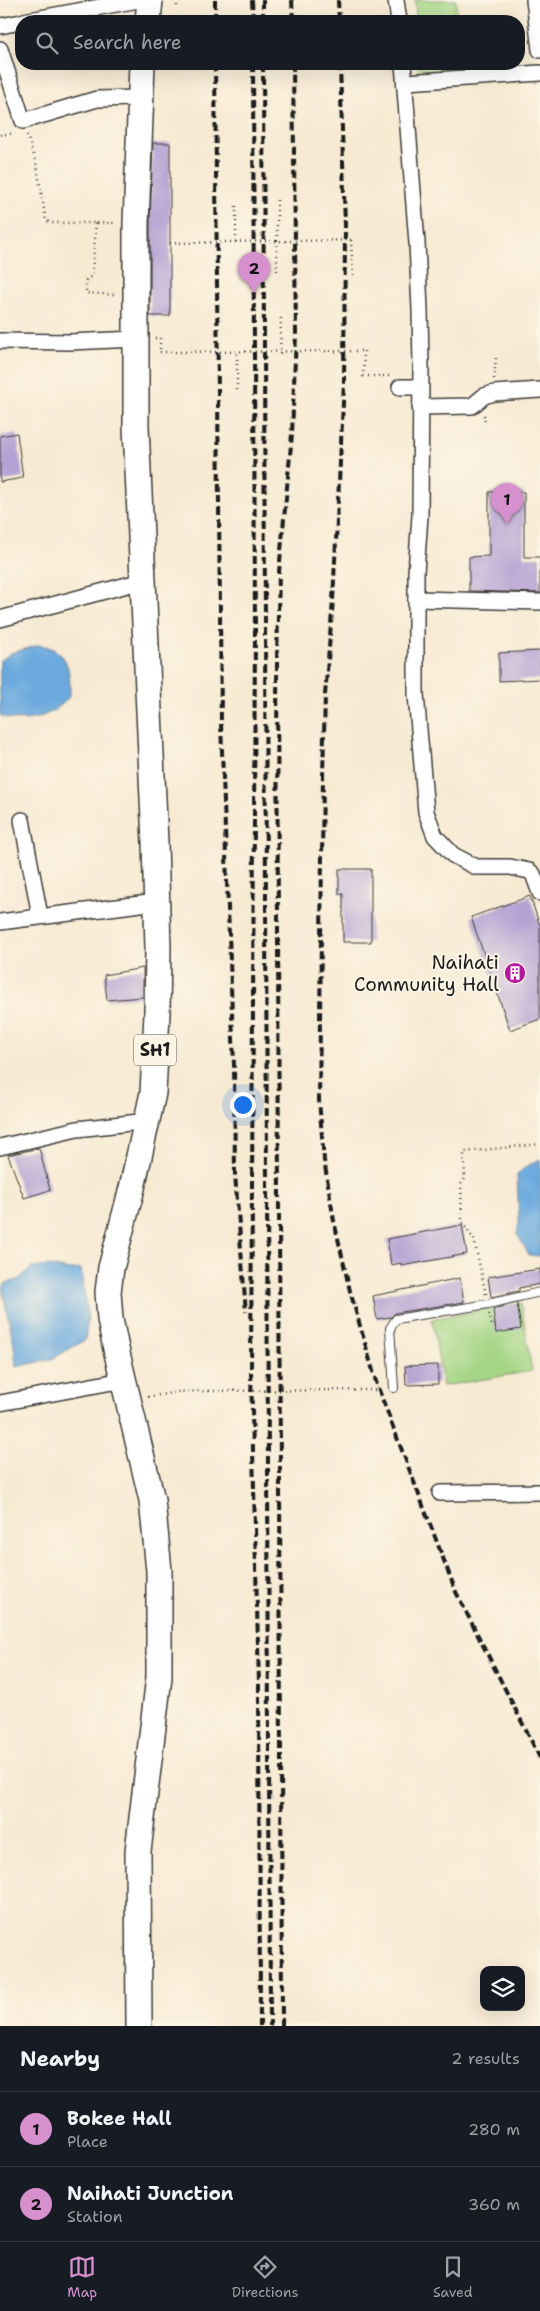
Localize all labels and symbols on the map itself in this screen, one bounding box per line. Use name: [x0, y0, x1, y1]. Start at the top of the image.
pin: 2: [238, 252, 270, 293]
pin: 1: [491, 483, 523, 524]
place label: Naihati Community Hall: [354, 950, 499, 997]
building icon: Naihati Community Hall: [503, 961, 527, 985]
road number: SH1: [134, 1034, 176, 1066]
your location: [230, 1092, 256, 1118]

